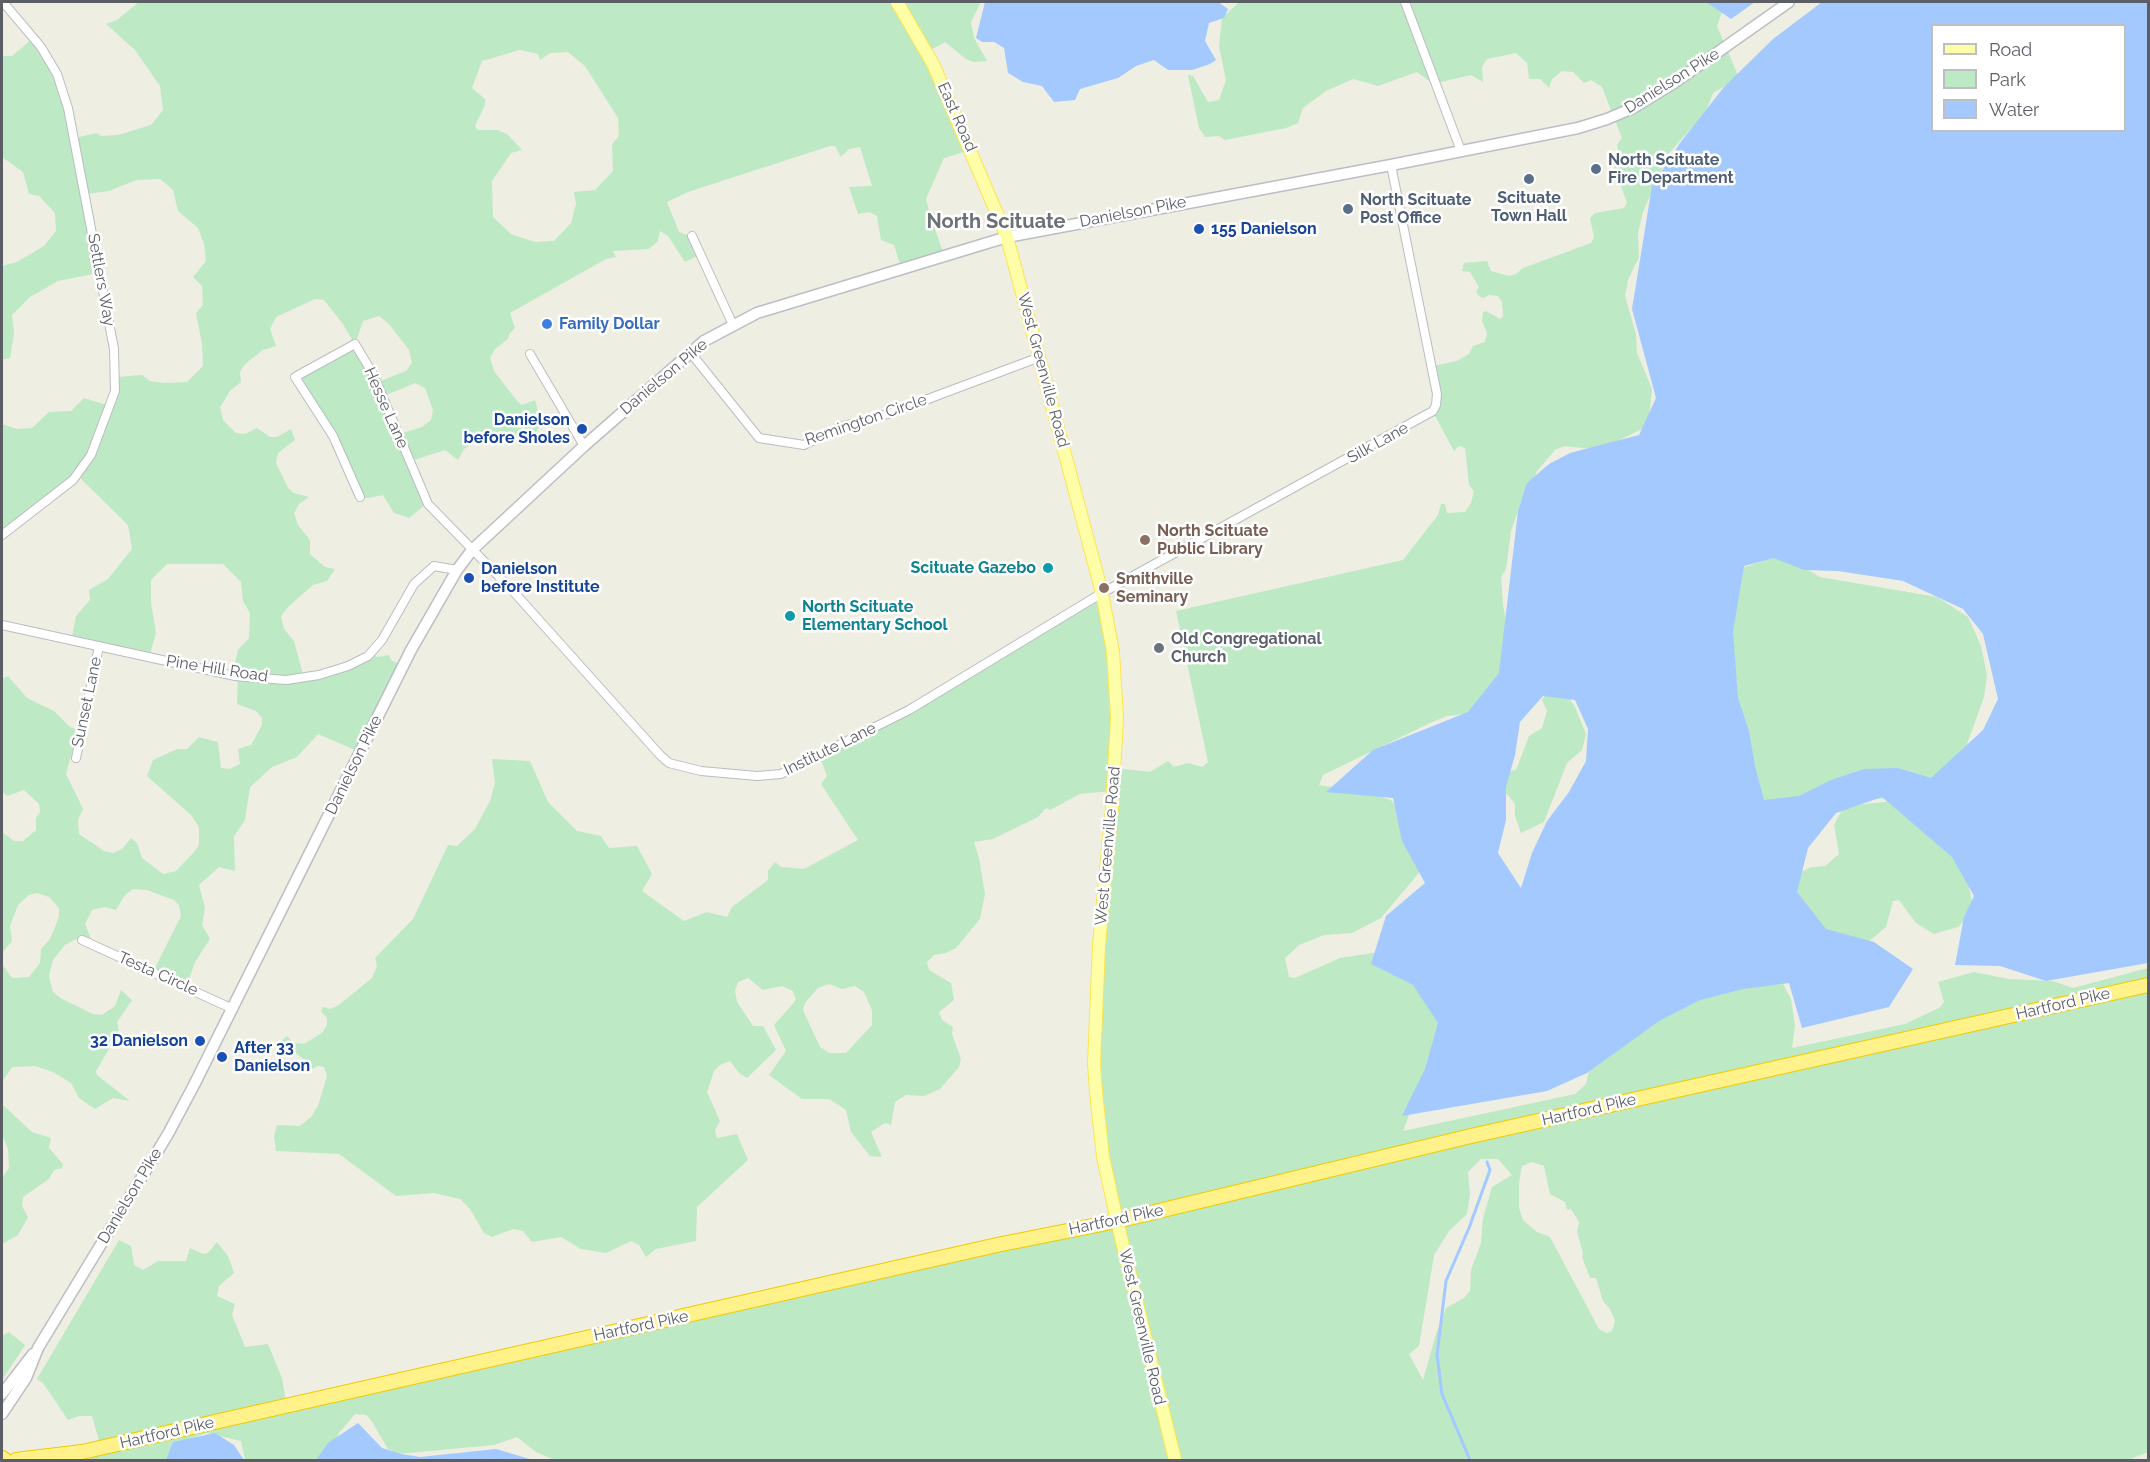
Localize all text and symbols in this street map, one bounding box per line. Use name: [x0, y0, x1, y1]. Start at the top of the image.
legend: [1931, 24, 2126, 132]
text: Road: [1989, 39, 2032, 60]
street label: Danielson Pike: [1621, 44, 1723, 118]
text: Park: [1989, 69, 2026, 90]
street label: East Road: [933, 79, 981, 155]
text: Water: [1989, 99, 2039, 120]
place label: North Scituate Fire Department: [1608, 150, 1734, 188]
marker: North Scituate Fire Department: [1589, 162, 1603, 176]
marker: Scituate Town Hall: [1522, 172, 1536, 186]
place label: Scituate Town Hall: [1491, 188, 1567, 226]
place label: North Scituate Post Office: [1360, 190, 1471, 228]
street label: Danielson Pike: [1078, 192, 1188, 232]
marker: North Scituate Post Office: [1341, 202, 1355, 216]
district label: North Scituate: [926, 210, 1066, 234]
place label: 155 Danielson: [1211, 219, 1317, 239]
marker: 155 Danielson: [1192, 222, 1206, 236]
street label: Settlers Way: [83, 232, 119, 328]
street label: West Greenville Road: [1013, 290, 1073, 450]
place label: Family Dollar: [559, 314, 660, 334]
marker: Family Dollar: [540, 317, 554, 331]
street label: Danielson Pike: [616, 335, 712, 419]
street label: Hesse Lane: [360, 364, 412, 452]
street label: Remington Circle: [803, 390, 929, 450]
place label: Danielson before Sholes: [464, 410, 570, 448]
street label: Silk Lane: [1344, 418, 1412, 468]
marker: Danielson before Sholes: [575, 422, 589, 436]
place label: North Scituate Public Library: [1157, 521, 1268, 559]
marker: North Scituate Public Library: [1138, 533, 1152, 547]
place label: Scituate Gazebo: [911, 558, 1036, 578]
place label: Danielson before Institute: [481, 559, 600, 597]
marker: Scituate Gazebo: [1041, 561, 1055, 575]
place label: Smithville Seminary: [1116, 569, 1193, 607]
marker: Danielson before Institute: [462, 571, 476, 585]
marker: Smithville Seminary: [1097, 581, 1111, 595]
place label: North Scituate Elementary School: [802, 597, 947, 635]
marker: North Scituate Elementary School: [783, 609, 797, 623]
place label: Old Congregational Church: [1171, 629, 1322, 667]
marker: Old Congregational Church: [1152, 641, 1166, 655]
street label: Pine Hill Road: [165, 651, 269, 687]
street label: Sunset Lane: [68, 655, 106, 749]
street label: Danielson Pike: [322, 712, 386, 818]
street label: Institute Lane: [781, 718, 879, 780]
street label: West Greenville Road: [1091, 766, 1125, 926]
street label: Testa Circle: [115, 948, 201, 1000]
street label: Hartford Pike: [2014, 984, 2112, 1024]
place label: 32 Danielson: [90, 1031, 188, 1051]
marker: 32 Danielson: [193, 1034, 207, 1048]
place label: After 33 Danielson: [234, 1038, 310, 1076]
marker: After 33 Danielson: [215, 1050, 229, 1064]
street label: Hartford Pike: [1540, 1090, 1638, 1130]
street label: Danielson Pike: [94, 1145, 166, 1247]
street label: Hartford Pike: [1067, 1201, 1165, 1239]
street label: West Greenville Road: [1115, 1247, 1169, 1407]
street label: Hartford Pike: [592, 1307, 690, 1345]
street label: Hartford Pike: [118, 1413, 216, 1453]

